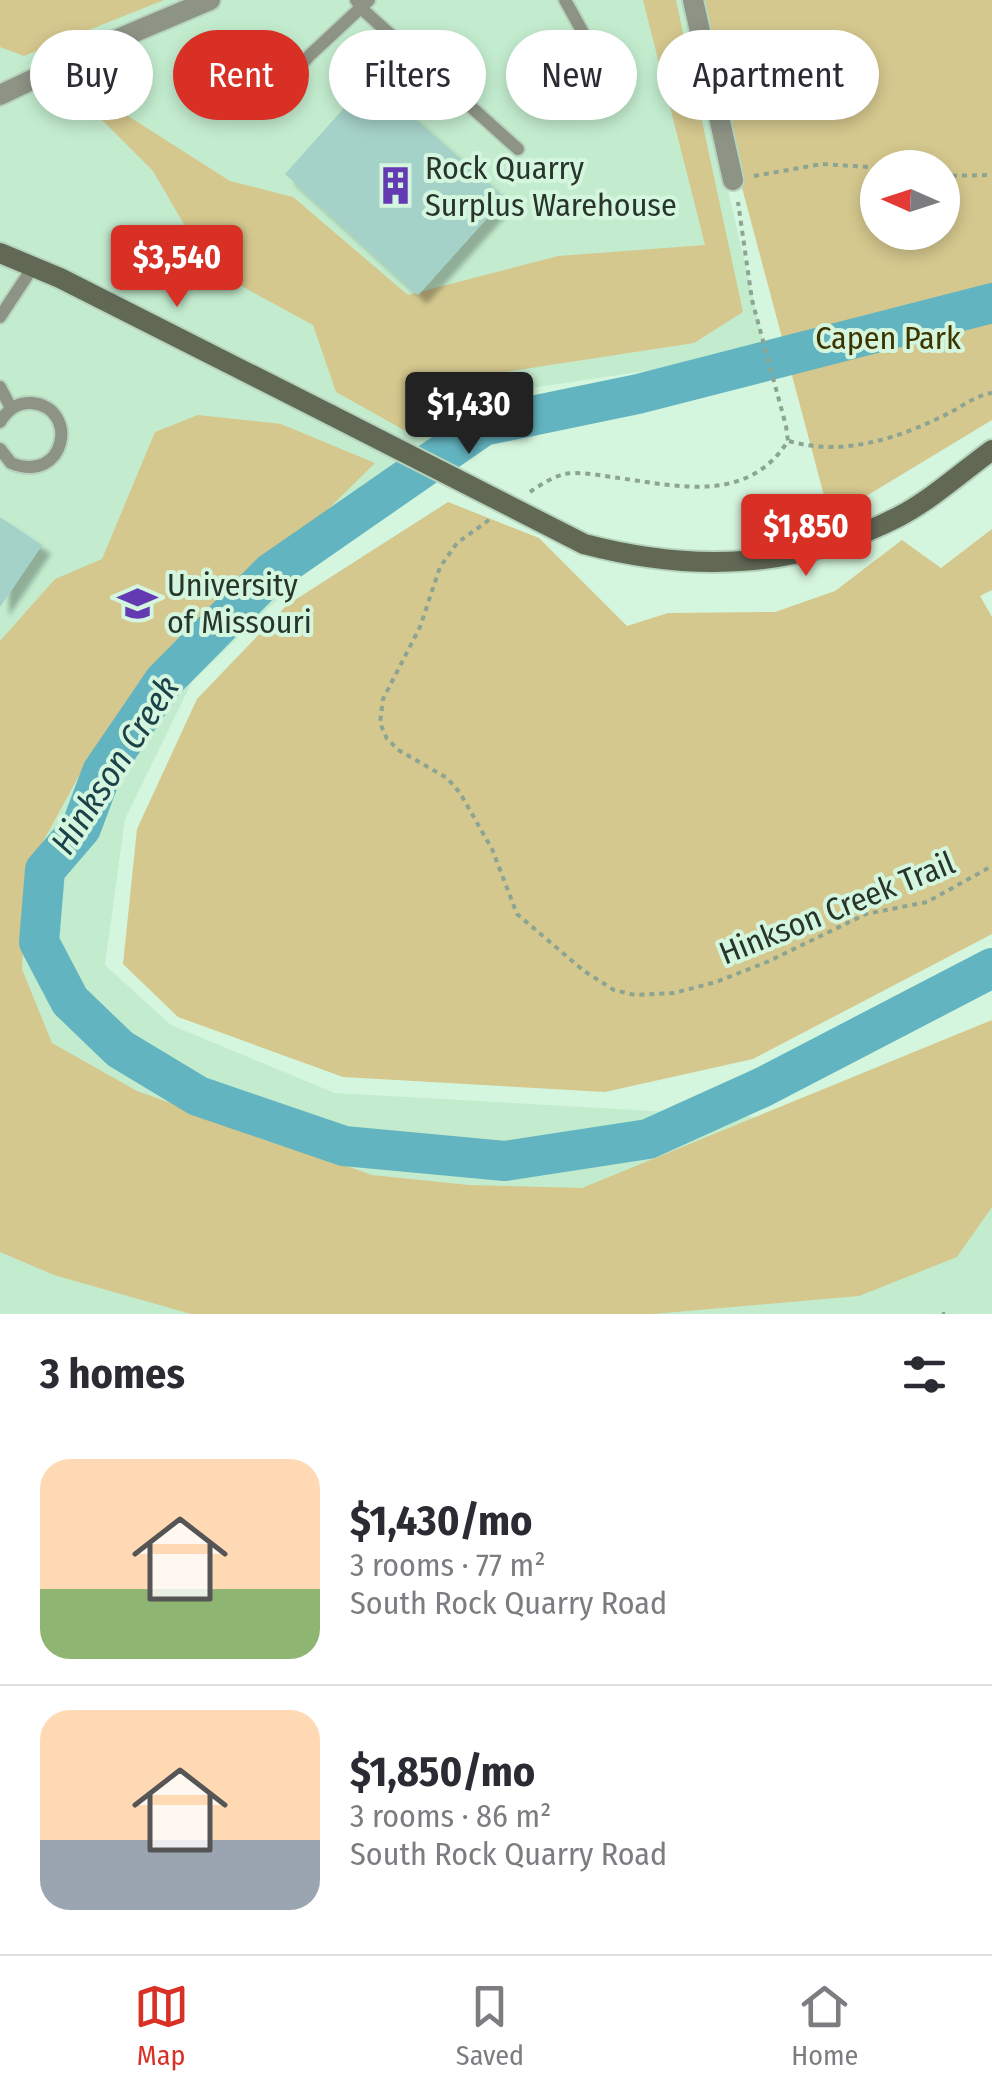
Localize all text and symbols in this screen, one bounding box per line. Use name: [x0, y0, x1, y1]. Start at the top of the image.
chip: Buy: [30, 30, 153, 120]
chip: Rent: [173, 30, 309, 120]
chip: Filters: [329, 30, 486, 120]
chip: New: [506, 30, 637, 120]
chip: Apartment: [657, 30, 879, 120]
place label: Rock Quarry Surplus Warehouse: [425, 149, 677, 224]
north arrow: [860, 150, 960, 250]
map controls: [860, 150, 960, 250]
building icon: Rock Quarry Surplus Warehouse: [374, 165, 416, 207]
pin: $3,540: [96, 225, 258, 310]
text: $3,540: [133, 238, 221, 276]
park label: Capen Park: [815, 319, 961, 357]
pin: $1,430: [388, 372, 550, 457]
text: $1,430: [427, 385, 511, 423]
pin: $1,850: [725, 494, 887, 579]
text: $1,850: [763, 507, 849, 545]
place label: University of Missouri: [167, 566, 312, 641]
school or university icon: University of Missouri: [116, 582, 158, 624]
water label: Hinkson Creek: [42, 668, 188, 862]
street label: Hinkson Creek Trail: [714, 844, 960, 972]
icon: filters: [897, 1347, 952, 1402]
text: 3 homes: [40, 1349, 185, 1399]
text: $1,430/mo: [350, 1496, 533, 1546]
icon: home: [120, 1499, 240, 1619]
text: 3 rooms · 77 m²: [350, 1546, 546, 1584]
text: South Rock Quarry Road: [350, 1584, 667, 1622]
text: $1,850/mo: [350, 1747, 535, 1797]
icon: home: [120, 1750, 240, 1870]
text: 3 rooms · 86 m²: [350, 1797, 551, 1835]
text: South Rock Quarry Road: [350, 1835, 667, 1873]
tab: Map: [134, 1979, 189, 2072]
tab: Saved: [456, 1979, 524, 2072]
tab: Home: [791, 1979, 858, 2072]

